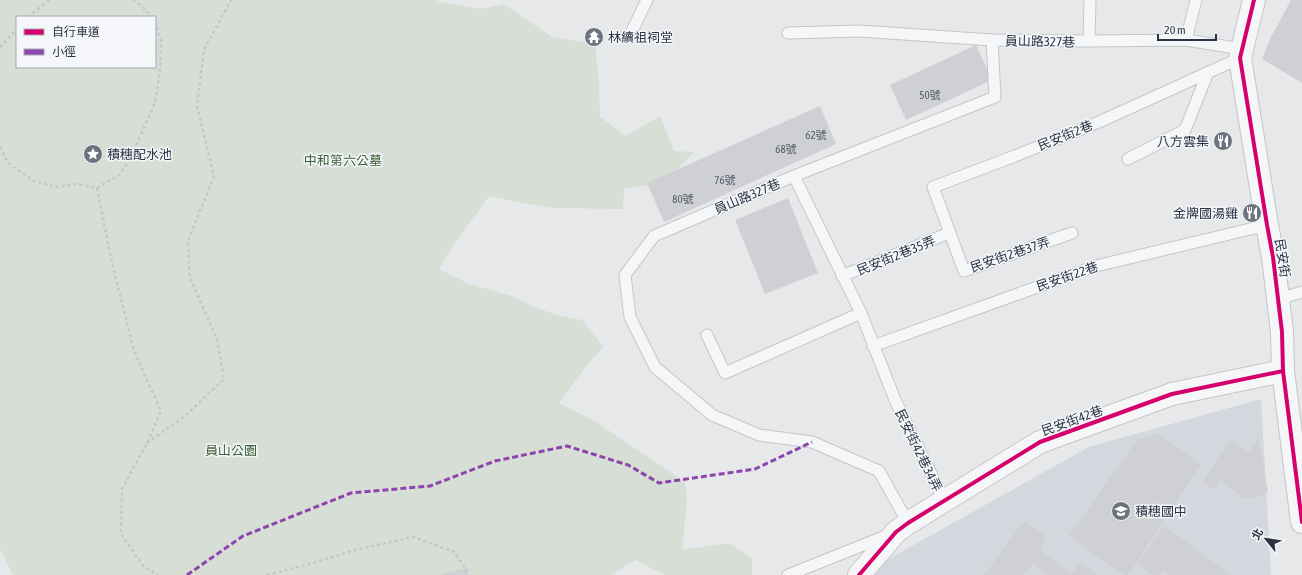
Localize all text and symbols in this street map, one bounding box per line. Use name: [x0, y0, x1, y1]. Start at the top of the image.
legend: [16, 16, 156, 68]
scale bar: [1158, 16, 1216, 42]
text: 20 m: [1164, 23, 1186, 37]
text: 自行車道: [52, 25, 100, 39]
temple icon: 林續祖祠堂: [583, 26, 605, 48]
place label: 林續祖祠堂: [608, 30, 673, 45]
street label: 員山路327巷: [1005, 33, 1075, 50]
text: 小徑: [52, 45, 76, 59]
house number: 50號: [919, 89, 941, 101]
street label: 民安街2巷: [1035, 118, 1095, 153]
house number: 62號: [805, 129, 827, 141]
restaurant icon: 八方雲集: [1212, 130, 1234, 152]
place label: 八方雲集: [1157, 134, 1209, 149]
place icon: 積穗配水池: [82, 143, 104, 165]
house number: 68號: [775, 143, 797, 155]
place label: 積穗配水池: [107, 147, 172, 162]
park label: 中和第六公墓: [304, 153, 382, 168]
house number: 76號: [714, 174, 736, 186]
street label: 員山路327巷: [712, 176, 783, 217]
house number: 80號: [672, 193, 694, 205]
restaurant icon: 金牌國湯雞: [1241, 202, 1263, 224]
place label: 金牌國湯雞: [1173, 206, 1238, 221]
street label: 民安街2巷35弄: [855, 233, 938, 278]
street label: 民安街2巷37弄: [968, 234, 1052, 275]
street label: 民安街: [1272, 238, 1293, 279]
street label: 民安街22巷: [1034, 259, 1100, 294]
street label: 民安街42巷: [1039, 402, 1105, 439]
street label: 民安街42巷34弄: [892, 407, 945, 494]
park label: 員山公園: [205, 443, 257, 458]
school or university icon: 積穗國中: [1110, 500, 1132, 522]
place label: 積穗國中: [1135, 504, 1187, 519]
north arrow: [1246, 519, 1286, 559]
text: 北: [1249, 526, 1265, 542]

